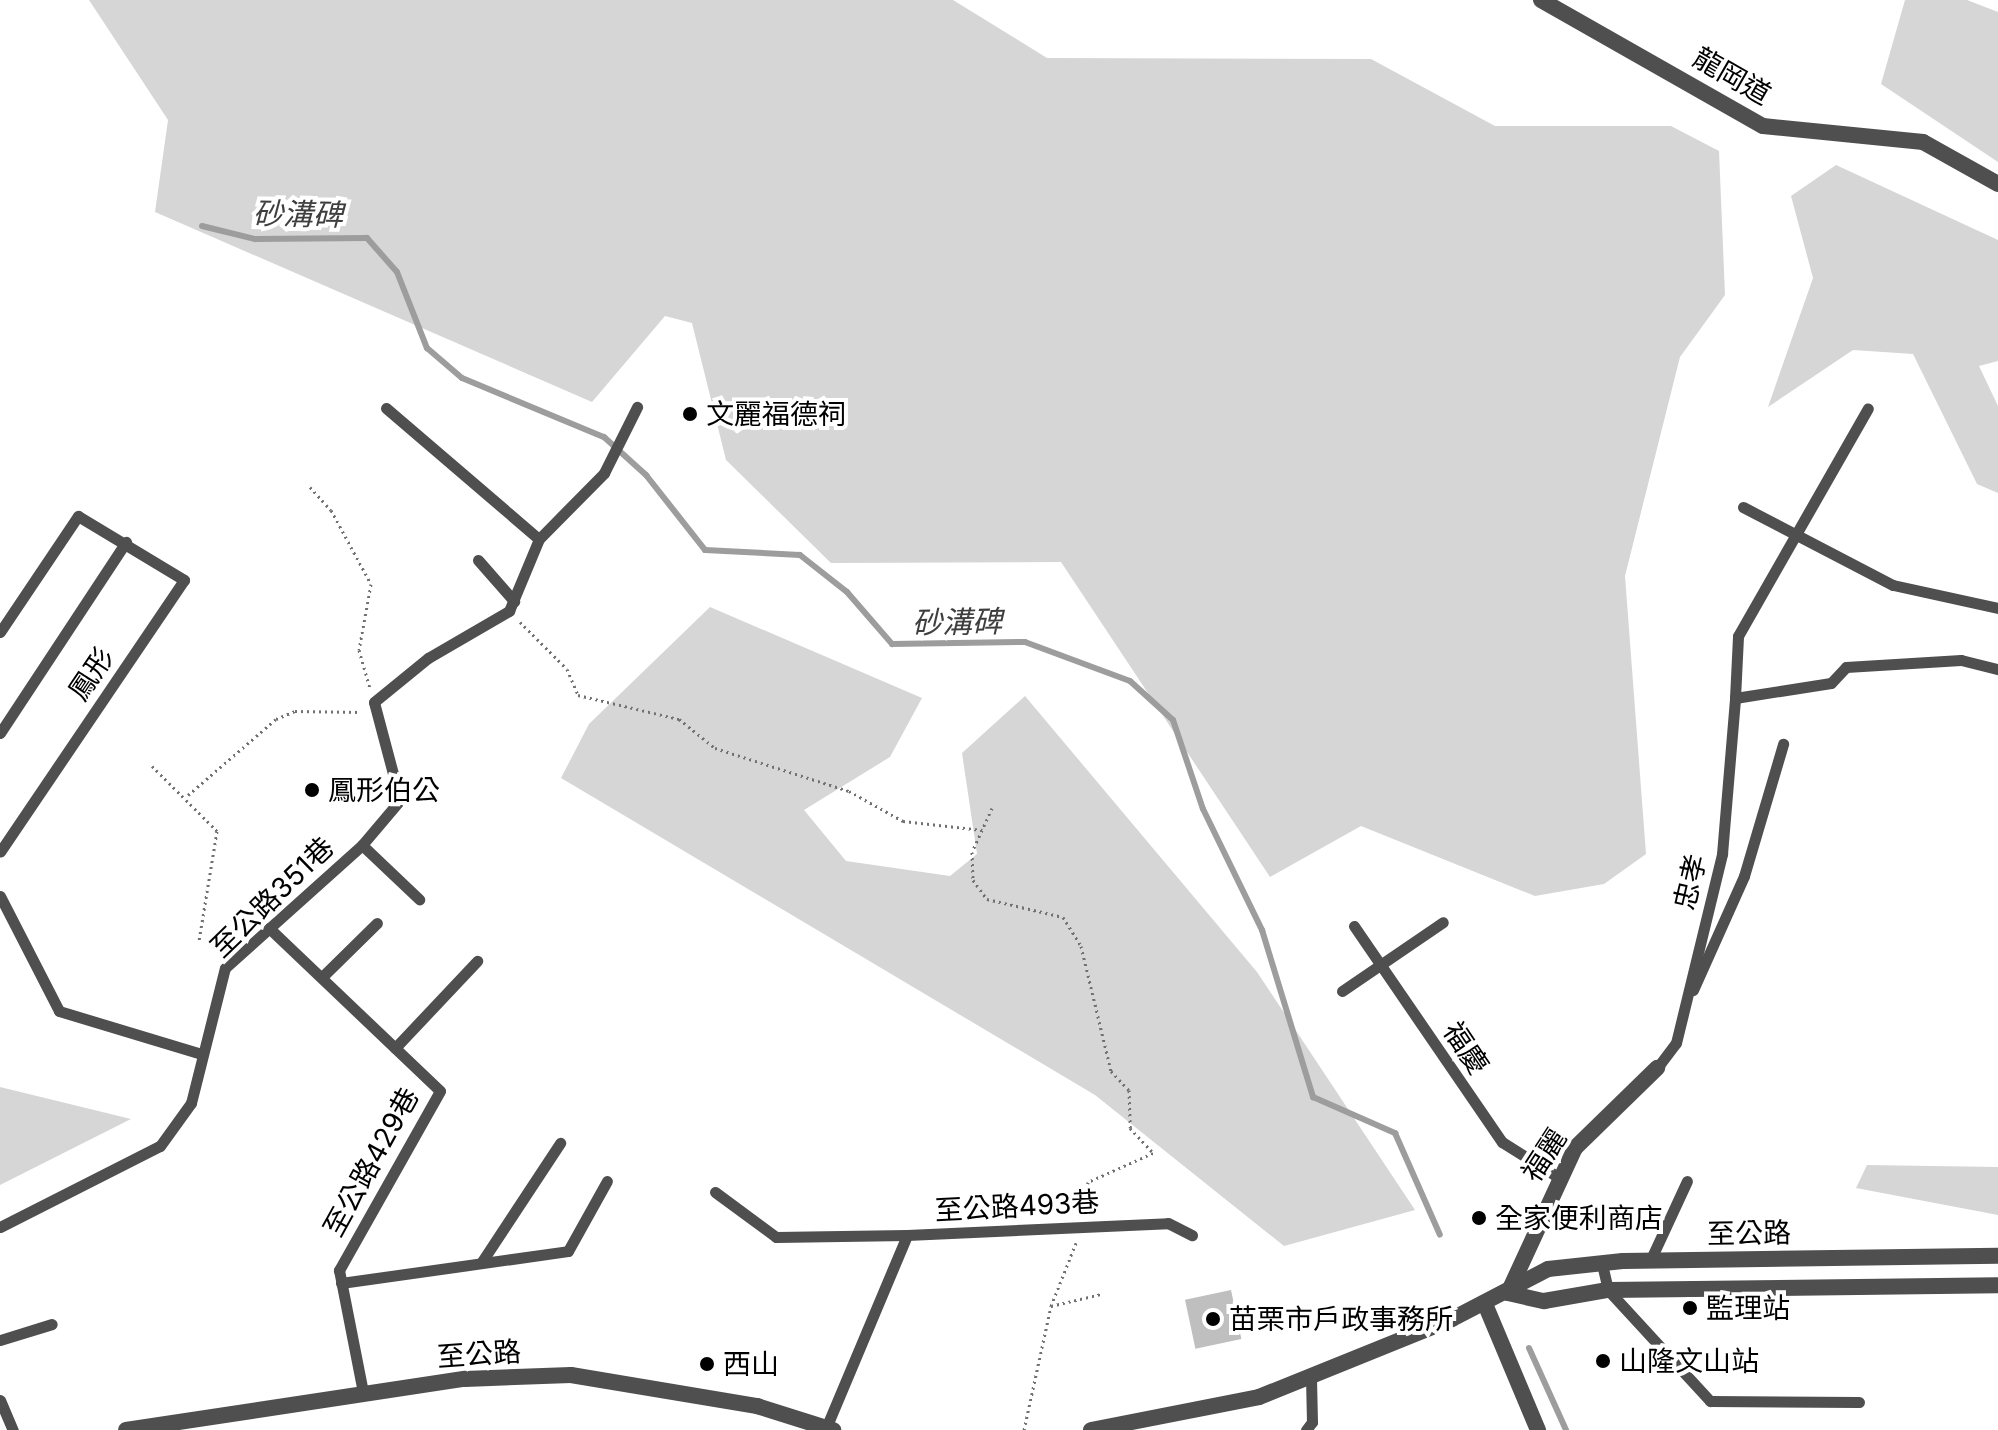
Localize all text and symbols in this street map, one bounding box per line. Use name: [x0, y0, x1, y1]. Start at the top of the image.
street label: 龍岡道: [1687, 40, 1777, 112]
water label: 砂溝碑: [253, 195, 343, 233]
place label: 文麗福德祠: [706, 397, 846, 431]
marker: 文麗福德祠: [681, 405, 699, 423]
water label: 砂溝碑: [912, 603, 1002, 641]
street label: 鳳形: [61, 641, 121, 707]
place label: 鳳形伯公: [328, 773, 440, 807]
marker: 鳳形伯公: [303, 781, 321, 799]
street label: 至公路351巷: [204, 830, 340, 964]
street label: 忠孝: [1667, 851, 1713, 913]
street label: 福慶: [1436, 1015, 1496, 1081]
street label: 至公路429巷: [316, 1082, 426, 1242]
street label: 福麗: [1515, 1122, 1573, 1188]
street label: 至公路493巷: [934, 1185, 1100, 1227]
place label: 全家便利商店: [1495, 1201, 1663, 1235]
marker: 全家便利商店: [1470, 1209, 1488, 1227]
street label: 至公路: [1707, 1215, 1791, 1251]
place label: 監理站: [1706, 1291, 1790, 1325]
marker: 監理站: [1681, 1299, 1699, 1317]
place label: 苗栗市戶政事務所: [1229, 1302, 1453, 1336]
marker: 苗栗市戶政事務所: [1204, 1310, 1222, 1328]
street label: 至公路: [436, 1334, 522, 1374]
place label: 山隆文山站: [1619, 1344, 1759, 1378]
place label: 西山: [723, 1347, 779, 1381]
marker: 山隆文山站: [1594, 1352, 1612, 1370]
marker: 西山: [698, 1355, 716, 1373]

